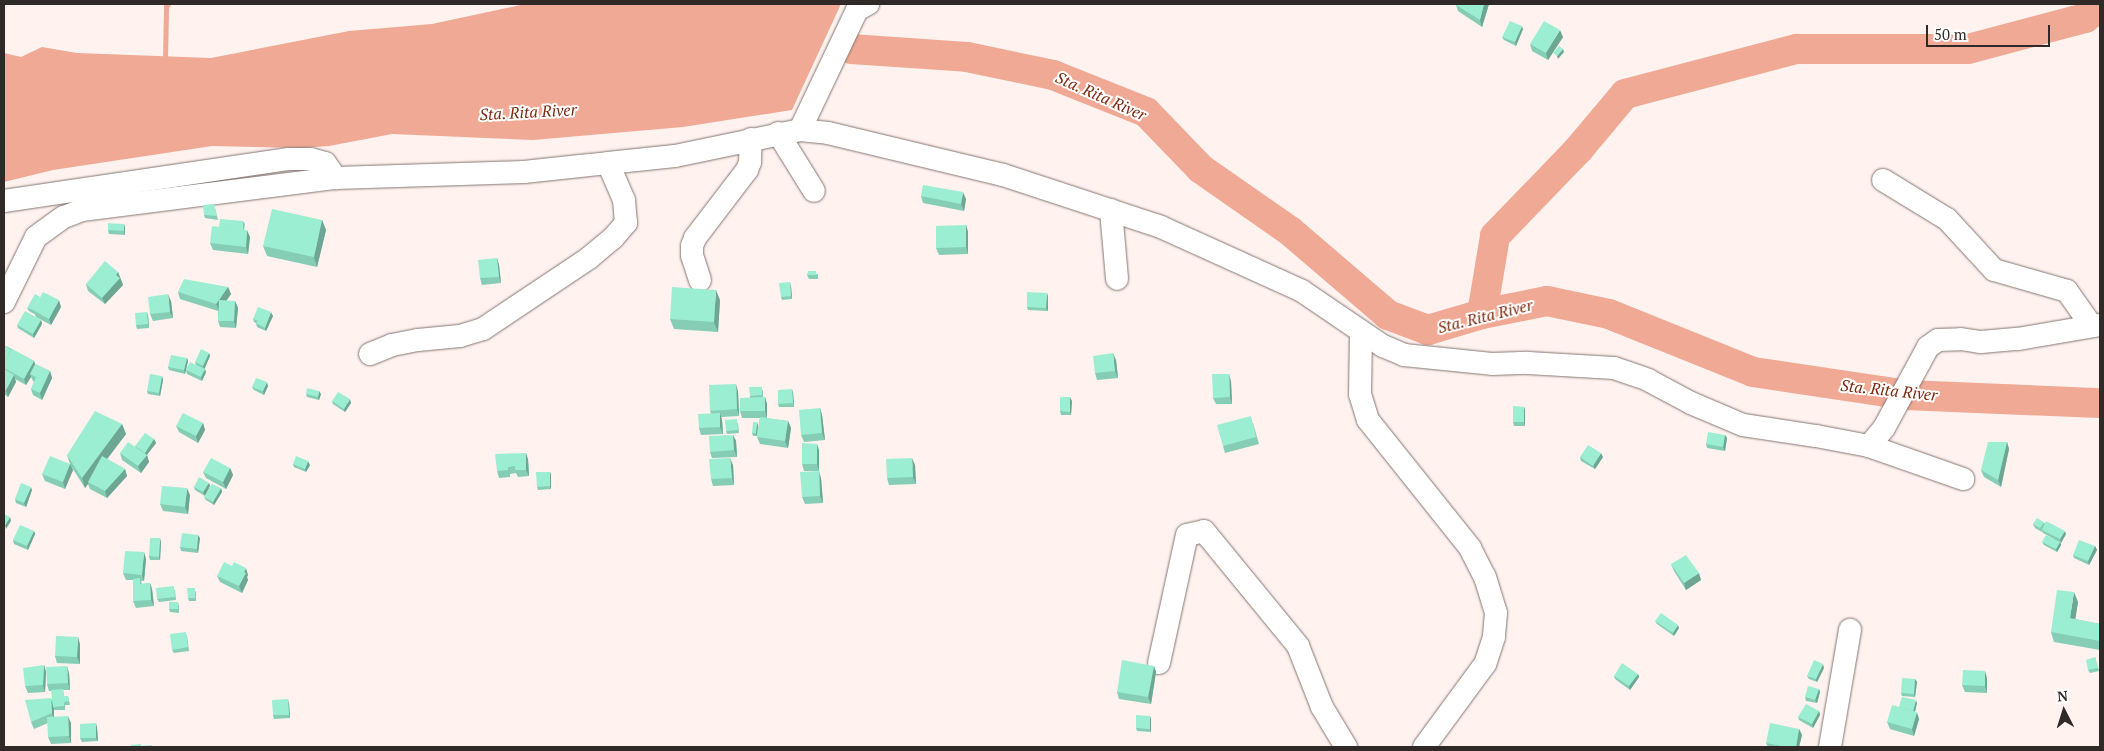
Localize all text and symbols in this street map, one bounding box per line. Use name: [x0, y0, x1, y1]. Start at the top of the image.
scale bar: [1929, 15, 2053, 47]
text: 50 m: [1934, 24, 1967, 44]
water label: Sta. Rita River: [1052, 67, 1150, 125]
water label: Sta. Rita River: [479, 100, 577, 124]
water label: Sta. Rita River: [1435, 295, 1535, 337]
water label: Sta. Rita River: [1839, 375, 1939, 405]
north arrow: [2039, 686, 2089, 736]
text: N: [2057, 686, 2069, 705]

